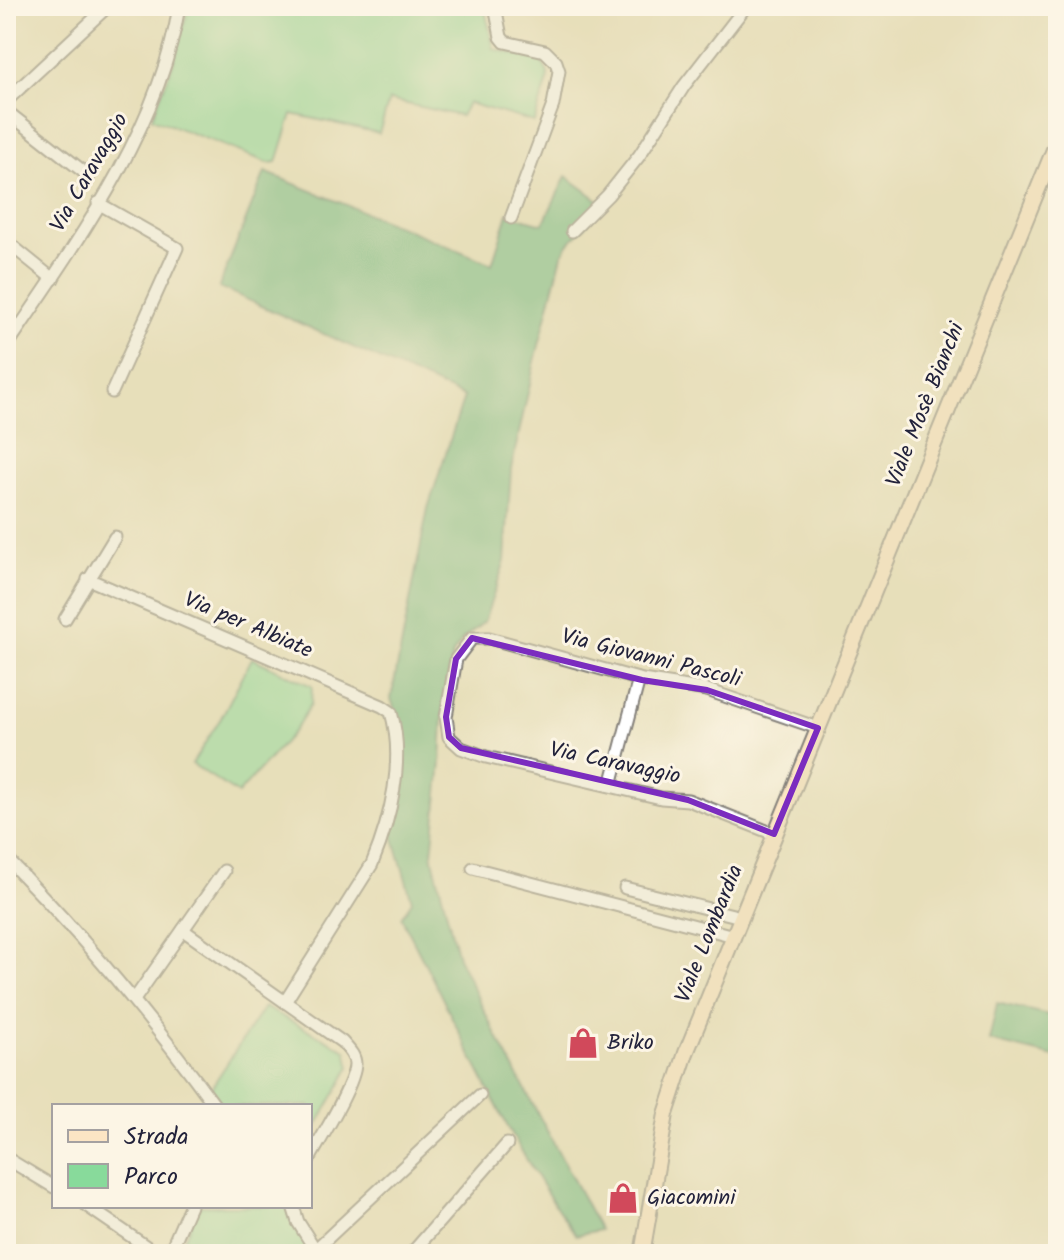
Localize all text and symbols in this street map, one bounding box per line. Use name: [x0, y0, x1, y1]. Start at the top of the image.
street label: Via Caravaggio: [42, 107, 138, 239]
street label: Viale Mosè Bianchi: [877, 317, 975, 493]
street label: Via per Albiate: [178, 583, 318, 669]
street label: Via Giovanni Pascoli: [558, 620, 745, 698]
street label: Via Caravaggio: [546, 733, 684, 795]
street label: Viale Lombardia: [666, 860, 754, 1008]
shop icon: Briko: [566, 1026, 600, 1060]
place label: Briko: [607, 1026, 654, 1061]
legend: [52, 1104, 312, 1208]
text: Strada: [124, 1118, 188, 1157]
text: Parco: [124, 1158, 178, 1197]
shop icon: Giacomini: [606, 1181, 640, 1215]
place label: Giacomini: [647, 1181, 736, 1216]

